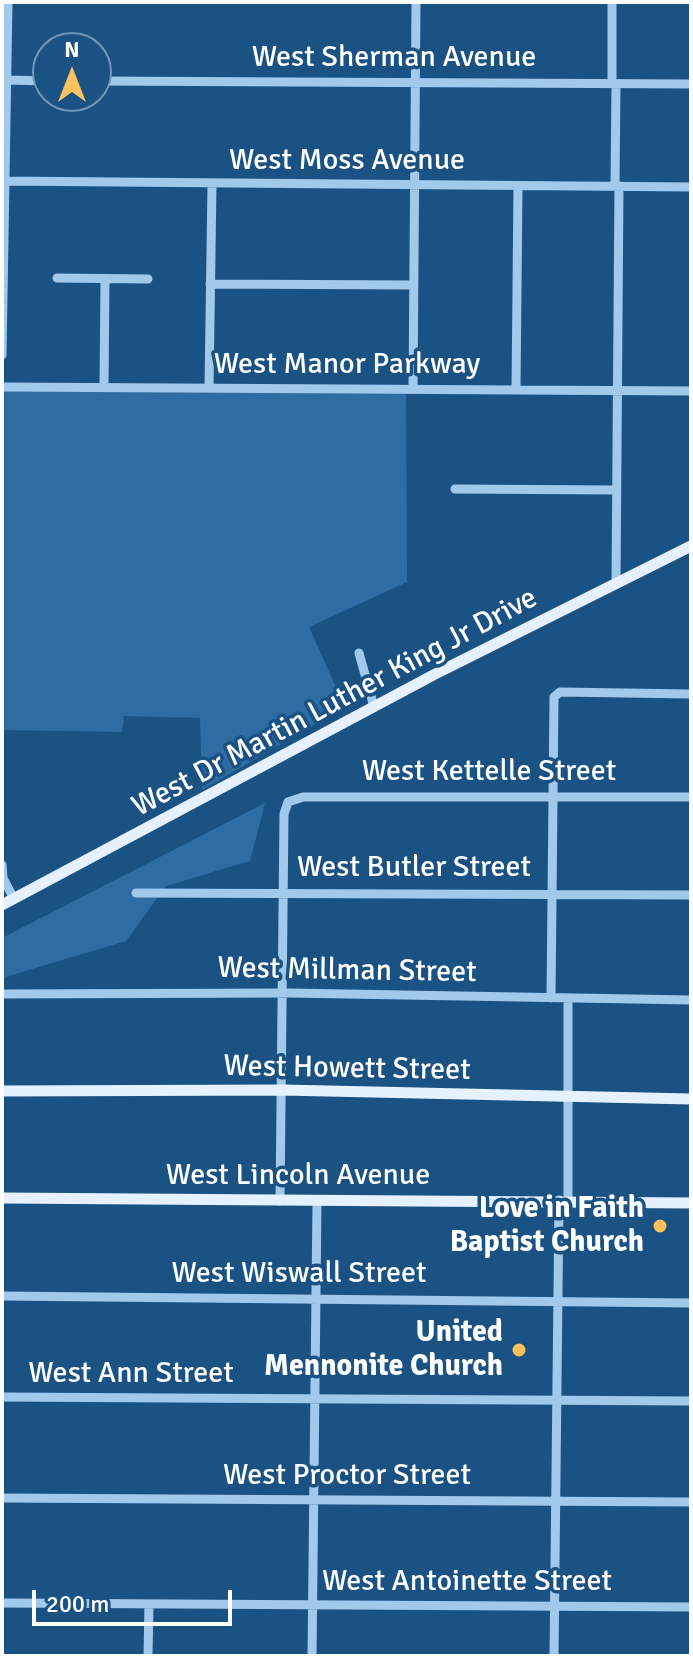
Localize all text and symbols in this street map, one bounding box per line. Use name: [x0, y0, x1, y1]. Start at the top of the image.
north arrow: [32, 32, 112, 112]
text: N: [64, 36, 80, 63]
street label: West Sherman Avenue: [252, 40, 536, 76]
street label: West Moss Avenue: [229, 143, 465, 179]
street label: West Manor Parkway: [214, 347, 480, 383]
street label: West Dr Martin Luther King Jr Drive: [126, 581, 544, 825]
street label: West Kettelle Street: [362, 754, 616, 790]
street label: West Butler Street: [297, 850, 531, 886]
street label: West Millman Street: [217, 951, 477, 991]
street label: West Howett Street: [223, 1049, 471, 1089]
street label: West Lincoln Avenue: [166, 1158, 430, 1194]
place label: Love in Faith Baptist Church: [450, 1191, 644, 1262]
marker: Love in Faith Baptist Church: [651, 1217, 669, 1235]
street label: West Wiswall Street: [172, 1256, 426, 1292]
place label: United Mennonite Church: [264, 1315, 503, 1386]
marker: United Mennonite Church: [510, 1341, 528, 1359]
street label: West Ann Street: [28, 1356, 234, 1392]
street label: West Proctor Street: [223, 1458, 471, 1494]
street label: West Antoinette Street: [322, 1564, 612, 1600]
scale bar: [36, 1574, 236, 1624]
text: 200 m: [46, 1589, 109, 1619]

